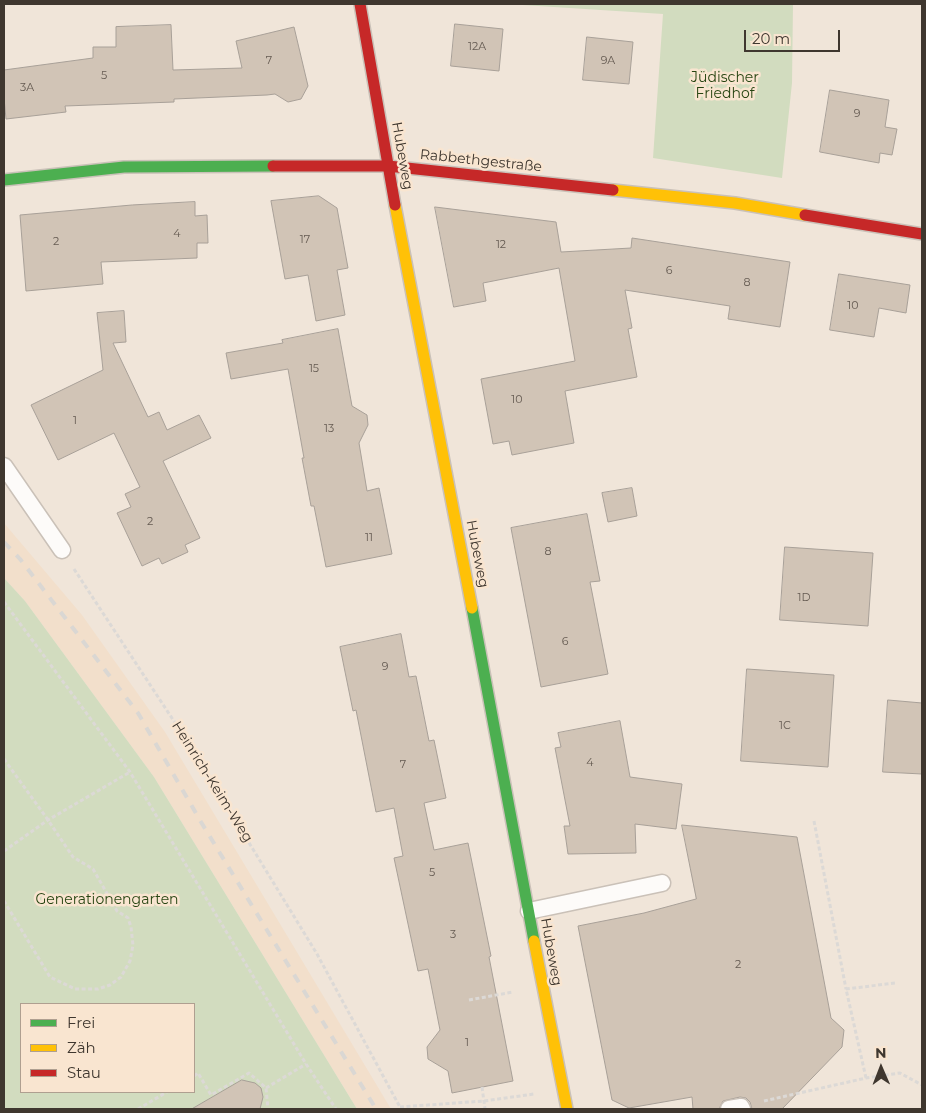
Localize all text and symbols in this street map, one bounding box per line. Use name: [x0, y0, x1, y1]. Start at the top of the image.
scale bar: [746, 20, 842, 52]
text: 20 m: [752, 29, 790, 48]
house number: 12A: [468, 40, 486, 54]
house number: 7: [266, 54, 272, 68]
house number: 9A: [601, 54, 615, 68]
house number: 5: [101, 69, 107, 83]
park label: Jüdischer Friedhof: [691, 70, 759, 102]
house number: 3A: [20, 81, 34, 95]
house number: 9: [854, 107, 860, 121]
street label: Hubeweg: [388, 121, 416, 191]
street label: Rabbethgestraße: [419, 146, 543, 176]
house number: 4: [173, 227, 181, 241]
house number: 17: [300, 233, 310, 247]
house number: 2: [53, 235, 59, 249]
house number: 12: [496, 238, 506, 252]
house number: 6: [666, 264, 672, 278]
house number: 8: [743, 276, 751, 290]
house number: 10: [847, 299, 859, 313]
house number: 15: [309, 362, 319, 376]
house number: 10: [511, 393, 523, 407]
house number: 1: [73, 414, 77, 428]
house number: 13: [324, 422, 334, 436]
house number: 2: [147, 515, 153, 529]
street label: Hubeweg: [462, 519, 492, 589]
house number: 11: [365, 531, 373, 545]
house number: 8: [544, 545, 552, 559]
house number: 1D: [797, 591, 811, 605]
house number: 6: [562, 635, 568, 649]
house number: 9: [382, 660, 388, 674]
street label: Heinrich-Keim-Weg: [168, 718, 256, 846]
house number: 1C: [779, 719, 791, 733]
house number: 4: [586, 756, 594, 770]
house number: 7: [400, 758, 406, 772]
house number: 5: [429, 866, 435, 880]
park label: Generationengarten: [35, 892, 179, 908]
street label: Hubeweg: [537, 917, 565, 987]
house number: 3: [450, 928, 456, 942]
house number: 2: [735, 958, 741, 972]
legend: [20, 1003, 195, 1093]
text: Frei: [67, 1013, 95, 1032]
house number: 1: [465, 1036, 469, 1050]
text: Zäh: [67, 1038, 96, 1057]
north arrow: [856, 1043, 906, 1093]
text: N: [875, 1044, 887, 1062]
text: Stau: [67, 1063, 101, 1082]

